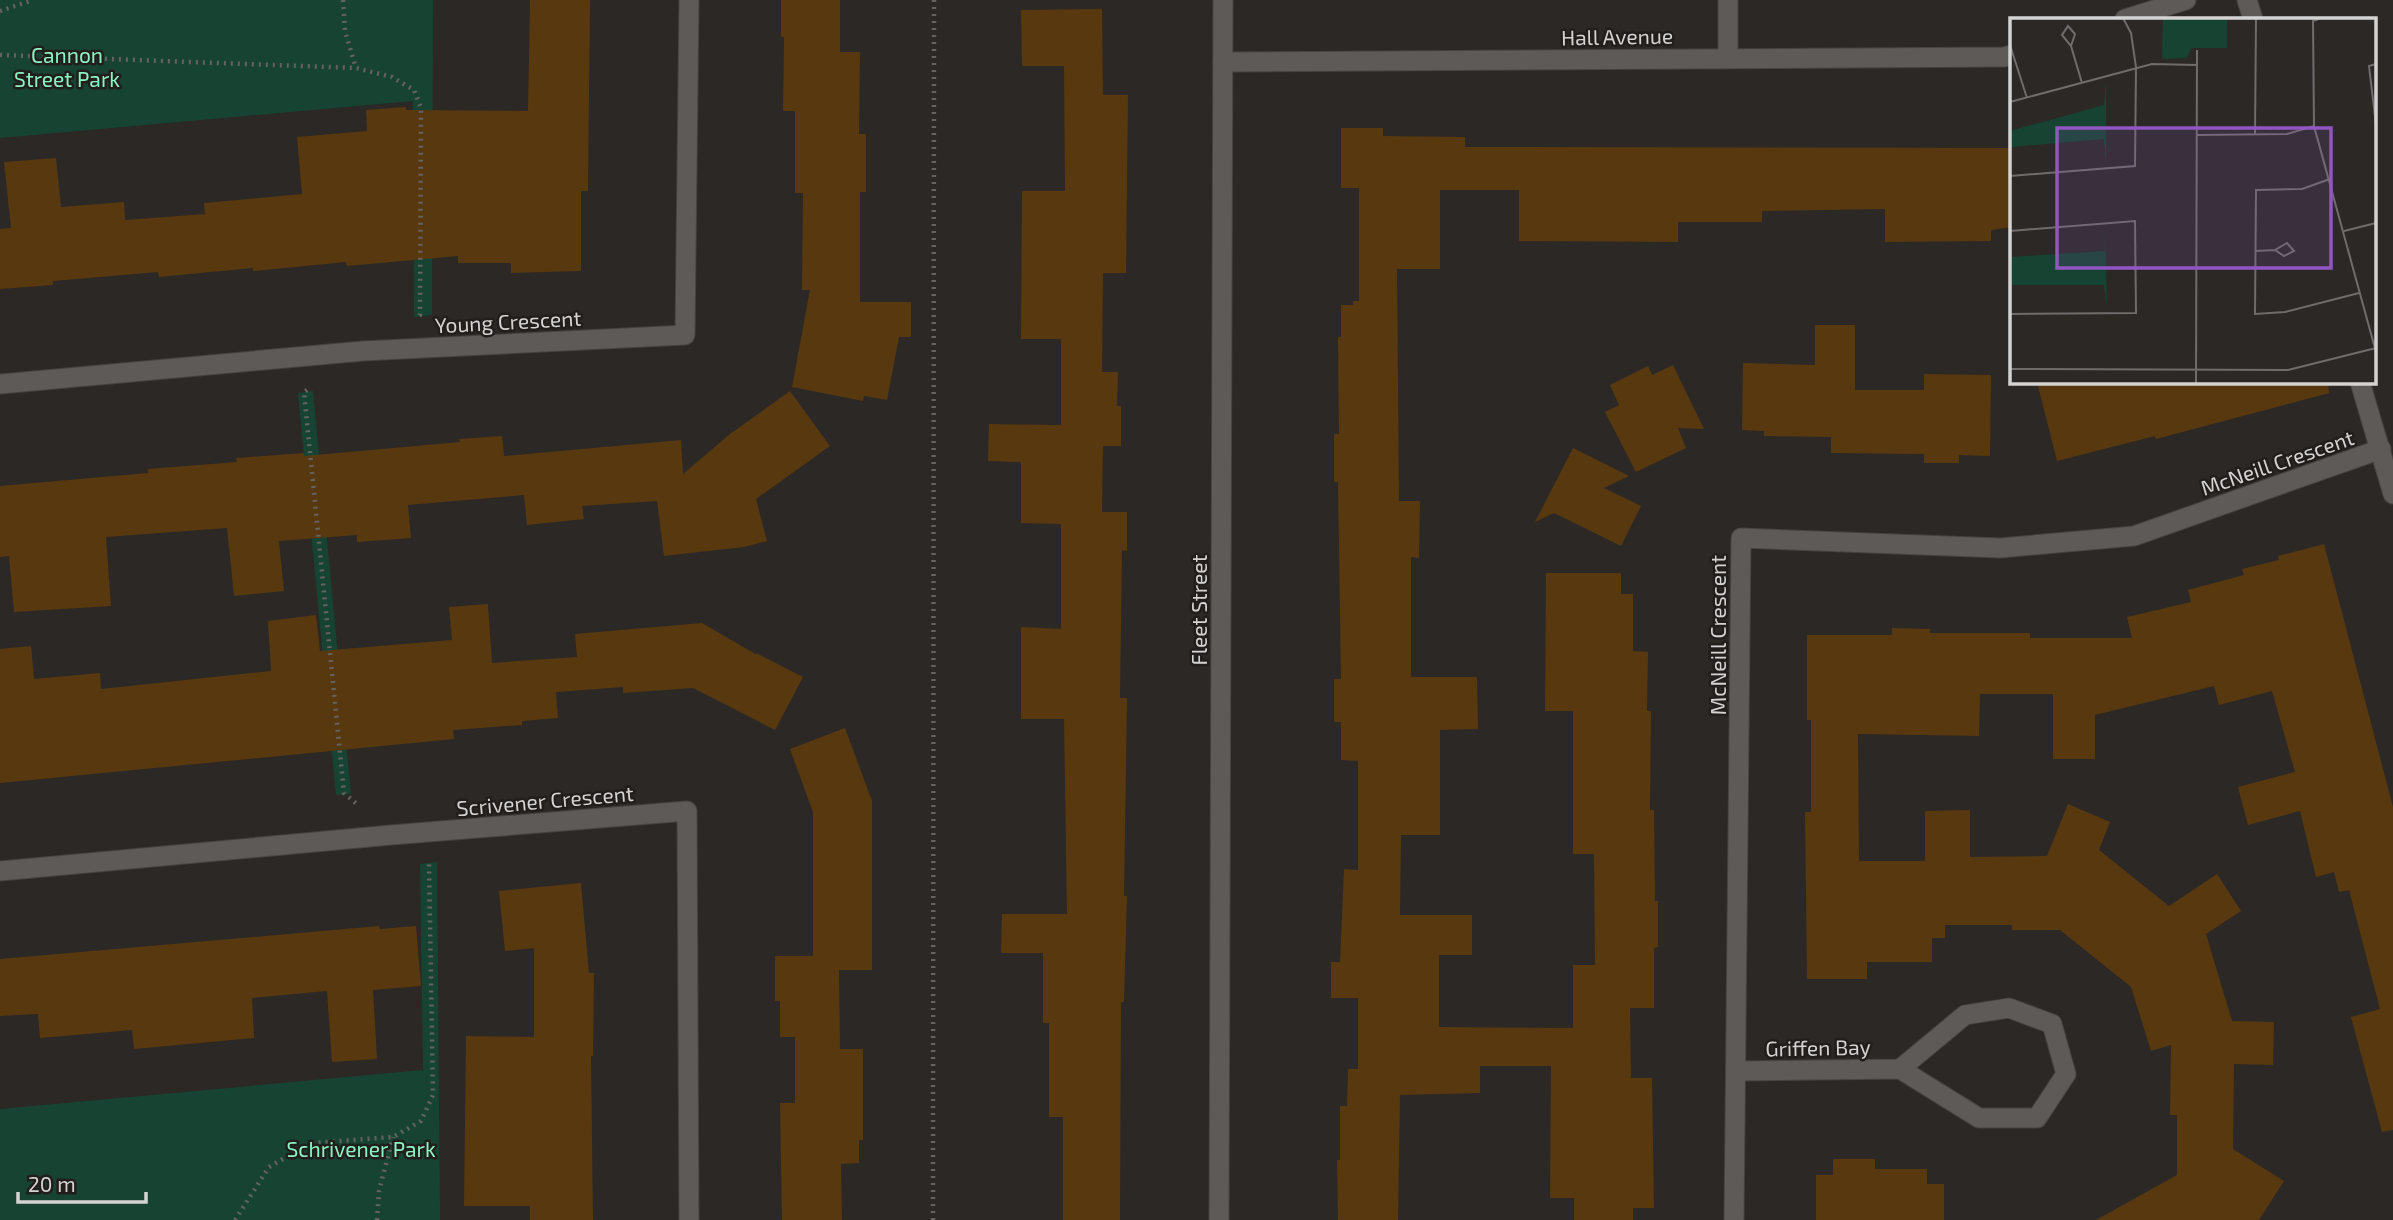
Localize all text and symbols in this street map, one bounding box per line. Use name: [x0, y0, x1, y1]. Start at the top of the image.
inset map: [2010, 18, 2376, 383]
street label: Hall Avenue: [1561, 23, 1673, 49]
park label: Cannon Street Park: [14, 42, 120, 91]
street label: Young Crescent: [434, 305, 582, 337]
street label: McNeill Crescent: [2197, 424, 2357, 500]
street label: Fleet Street: [1186, 554, 1211, 666]
street label: McNeill Crescent: [1705, 555, 1730, 715]
street label: Scrivener Crescent: [455, 780, 635, 820]
street label: Griffen Bay: [1765, 1034, 1871, 1060]
park label: Schrivener Park: [286, 1136, 436, 1161]
scale bar: [18, 1160, 145, 1204]
text: 20 m: [28, 1171, 76, 1196]

